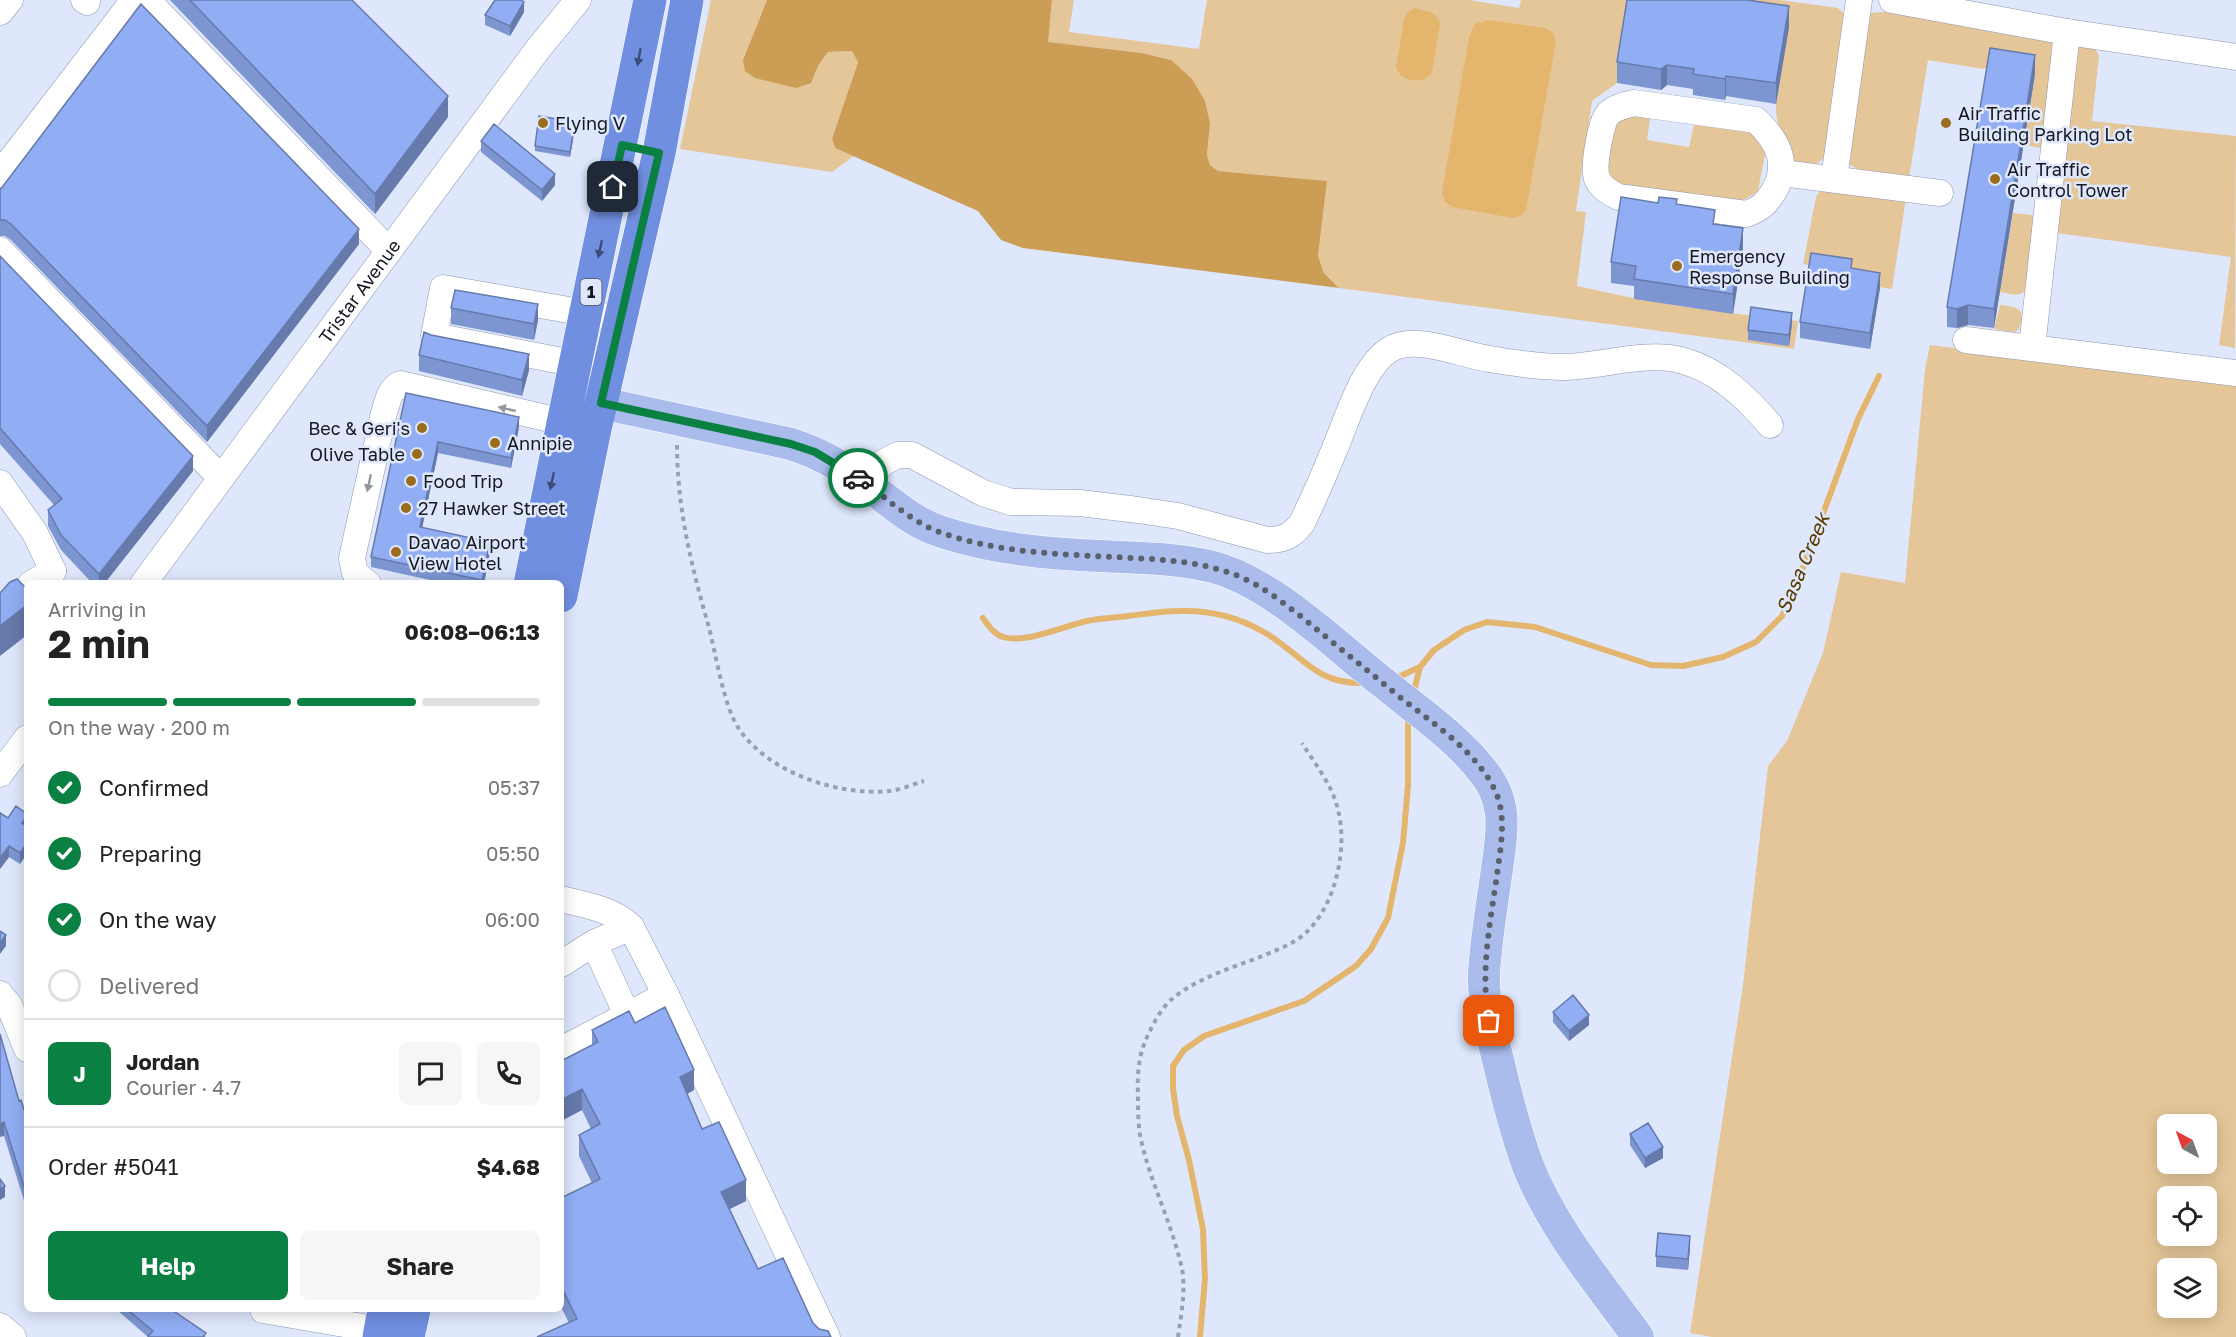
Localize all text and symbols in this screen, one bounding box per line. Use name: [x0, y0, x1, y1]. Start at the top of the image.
one-way arrow: [634, 48, 643, 67]
place label: Air Traffic Building Parking Lot: [1958, 102, 2132, 145]
place label: Flying V: [555, 112, 625, 134]
marker: Flying V: [536, 116, 550, 130]
marker: Air Traffic Building Parking Lot: [1939, 116, 1953, 130]
place label: Air Traffic Control Tower: [2007, 158, 2128, 201]
pin: [587, 161, 638, 212]
icon: home: [596, 170, 629, 203]
marker: Air Traffic Control Tower: [1988, 172, 2002, 186]
street label: Tristar Avenue: [314, 235, 405, 347]
one-way arrow: [595, 239, 605, 258]
place label: Emergency Response Building: [1689, 245, 1850, 288]
marker: Emergency Response Building: [1670, 259, 1684, 273]
road number: 1: [580, 279, 602, 305]
one-way arrow: [498, 404, 516, 414]
place label: Bec & Geri's: [308, 417, 410, 439]
marker: Bec & Geri's: [415, 421, 429, 435]
place label: Annipie: [507, 432, 572, 454]
marker: Annipie: [488, 436, 502, 450]
place label: Olive Table: [310, 443, 405, 465]
marker: Olive Table: [410, 447, 424, 461]
courier: [828, 448, 888, 508]
icon: car: [842, 462, 875, 495]
place label: Food Trip: [423, 470, 503, 492]
one-way arrow: [547, 471, 556, 490]
one-way arrow: [363, 474, 373, 492]
marker: Food Trip: [404, 474, 418, 488]
place label: 27 Hawker Street: [418, 497, 566, 519]
marker: 27 Hawker Street: [399, 501, 413, 515]
water label: Sasa Creek: [1770, 507, 1835, 617]
place label: Davao Airport View Hotel: [408, 531, 526, 574]
marker: Davao Airport View Hotel: [389, 545, 403, 559]
text: Arriving in: [48, 597, 146, 621]
text: 06:08–06:13: [405, 618, 540, 645]
text: 2 min: [48, 620, 150, 667]
text: On the way · 200 m: [48, 715, 230, 739]
icon: check: [48, 771, 81, 804]
text: Confirmed: [99, 774, 209, 801]
text: 05:37: [488, 775, 540, 799]
icon: check: [48, 837, 81, 870]
text: Preparing: [99, 840, 202, 867]
text: 05:50: [486, 841, 540, 865]
icon: check: [48, 903, 81, 936]
text: On the way: [99, 906, 217, 933]
text: 06:00: [485, 907, 540, 931]
text: Delivered: [99, 972, 199, 999]
pin: [1463, 995, 1514, 1046]
icon: bag: [1472, 1004, 1505, 1037]
button: chat: [399, 1042, 462, 1105]
button: phone: [477, 1042, 540, 1105]
text: Jordan: [126, 1048, 200, 1075]
text: J: [73, 1060, 86, 1087]
text: Courier · 4.7: [126, 1075, 241, 1099]
north arrow: [2157, 1114, 2217, 1174]
map controls: [2157, 1114, 2217, 1318]
text: Order #5041: [48, 1153, 178, 1180]
text: $4.68: [476, 1153, 540, 1180]
button: locate: [2157, 1186, 2217, 1246]
button: Help: [48, 1231, 288, 1300]
button: Share: [300, 1231, 540, 1300]
button: layers: [2157, 1258, 2217, 1318]

